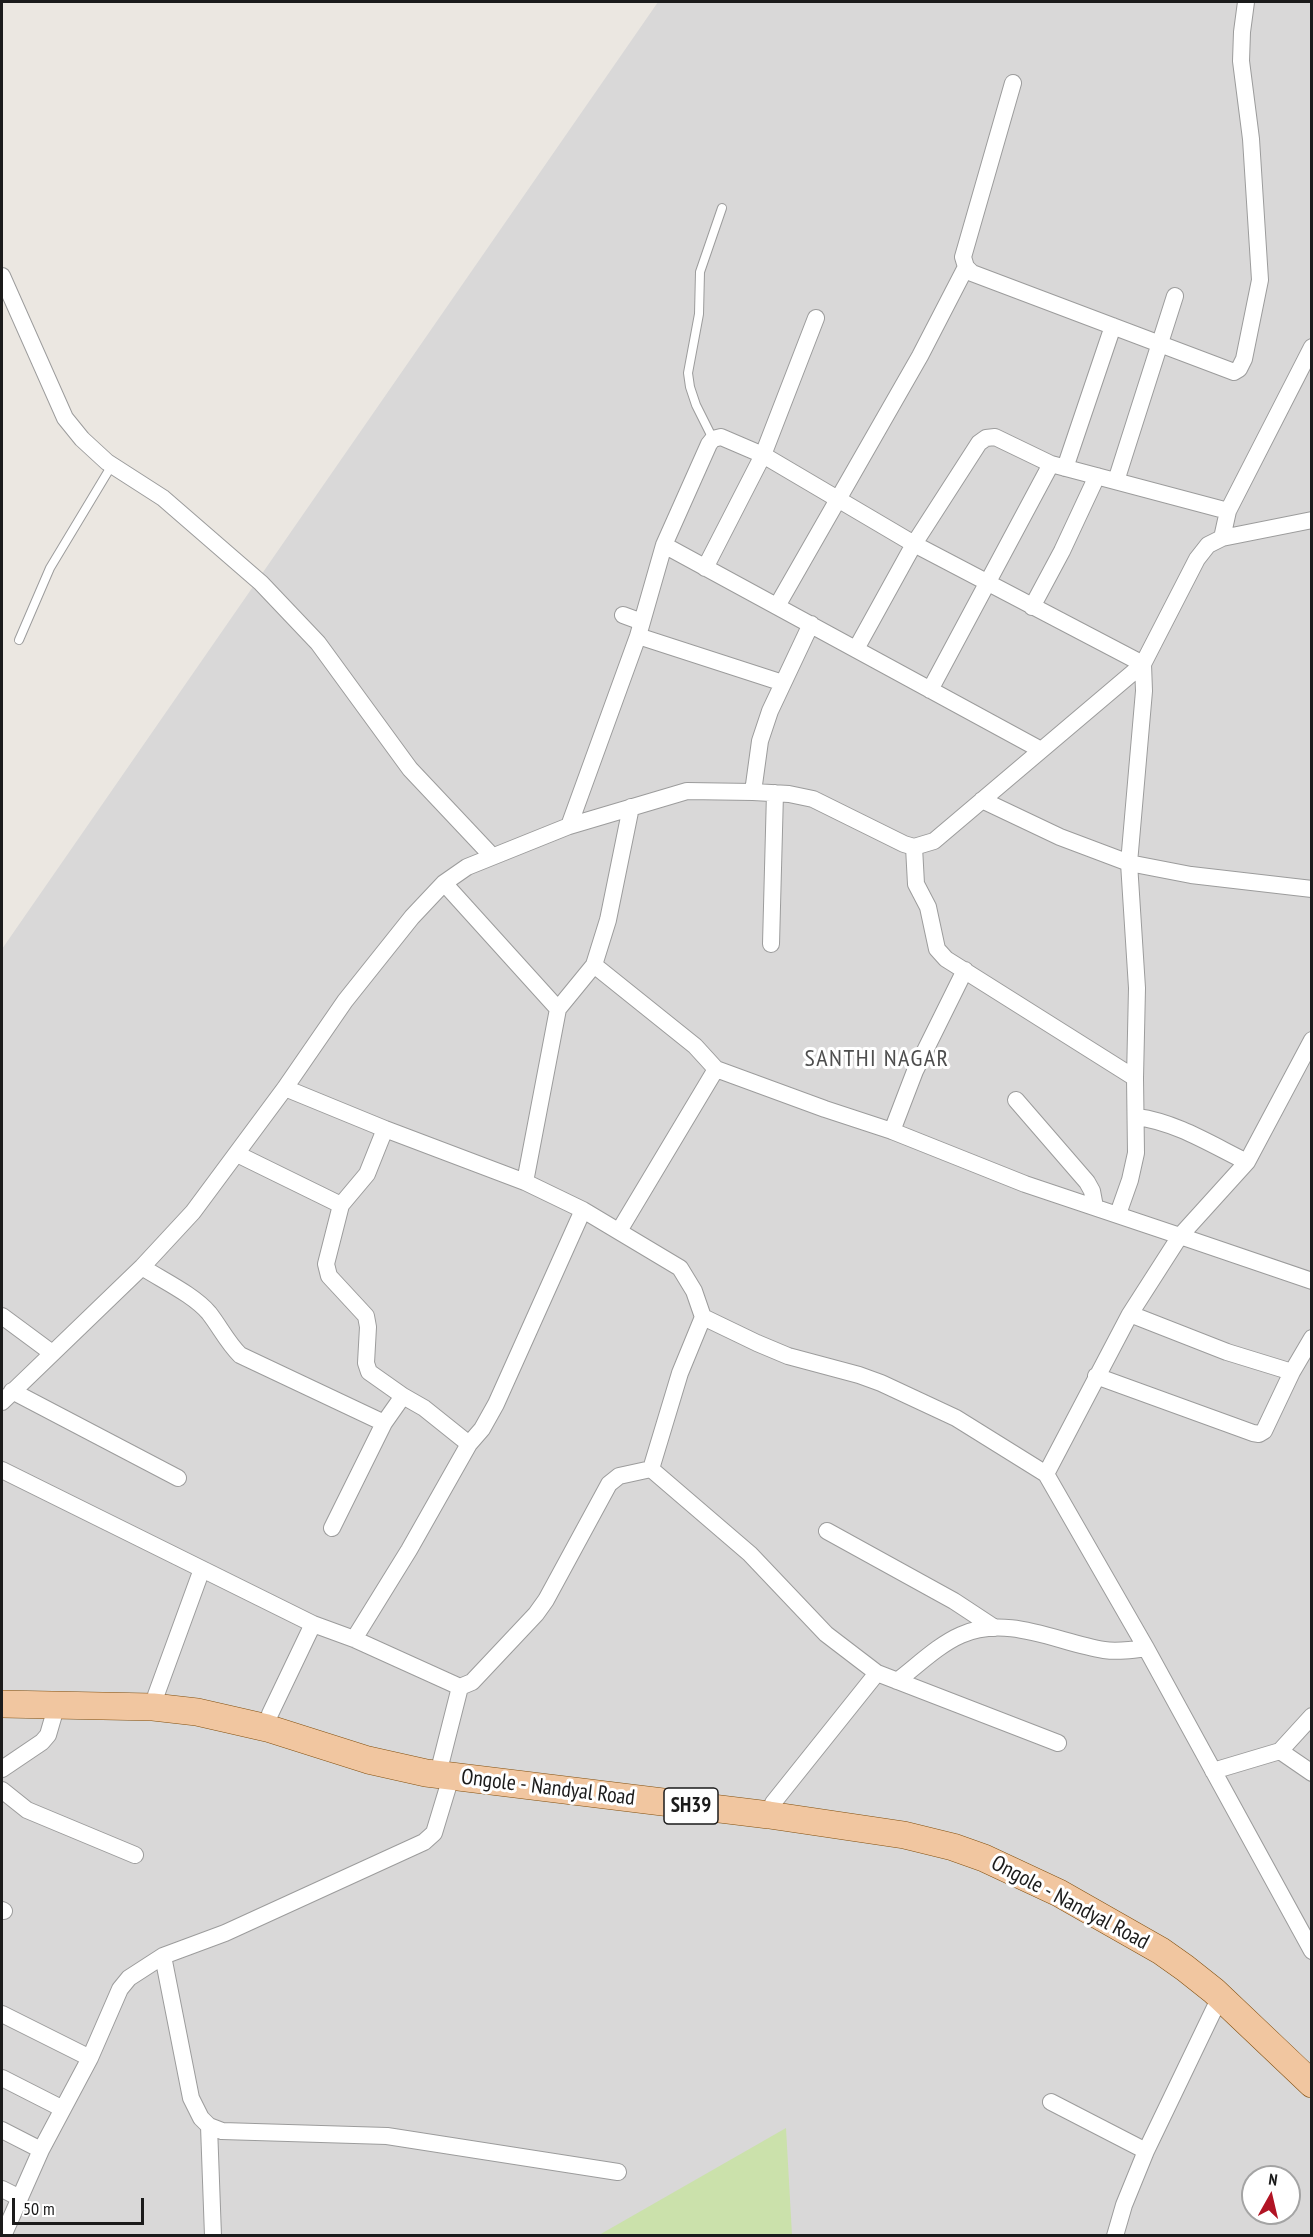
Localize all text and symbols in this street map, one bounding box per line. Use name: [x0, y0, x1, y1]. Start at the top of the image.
district label: SANTHI NAGAR: [804, 1045, 950, 1073]
street label: Ongole - Nandyal Road: [460, 1764, 636, 1812]
road number: SH39: [664, 1788, 718, 1824]
street label: Ongole - Nandyal Road: [987, 1850, 1153, 1956]
north arrow: [1241, 2165, 1301, 2225]
text: N: [1268, 2169, 1279, 2190]
scale bar: [15, 2186, 147, 2224]
text: 50 m: [23, 2197, 55, 2220]

